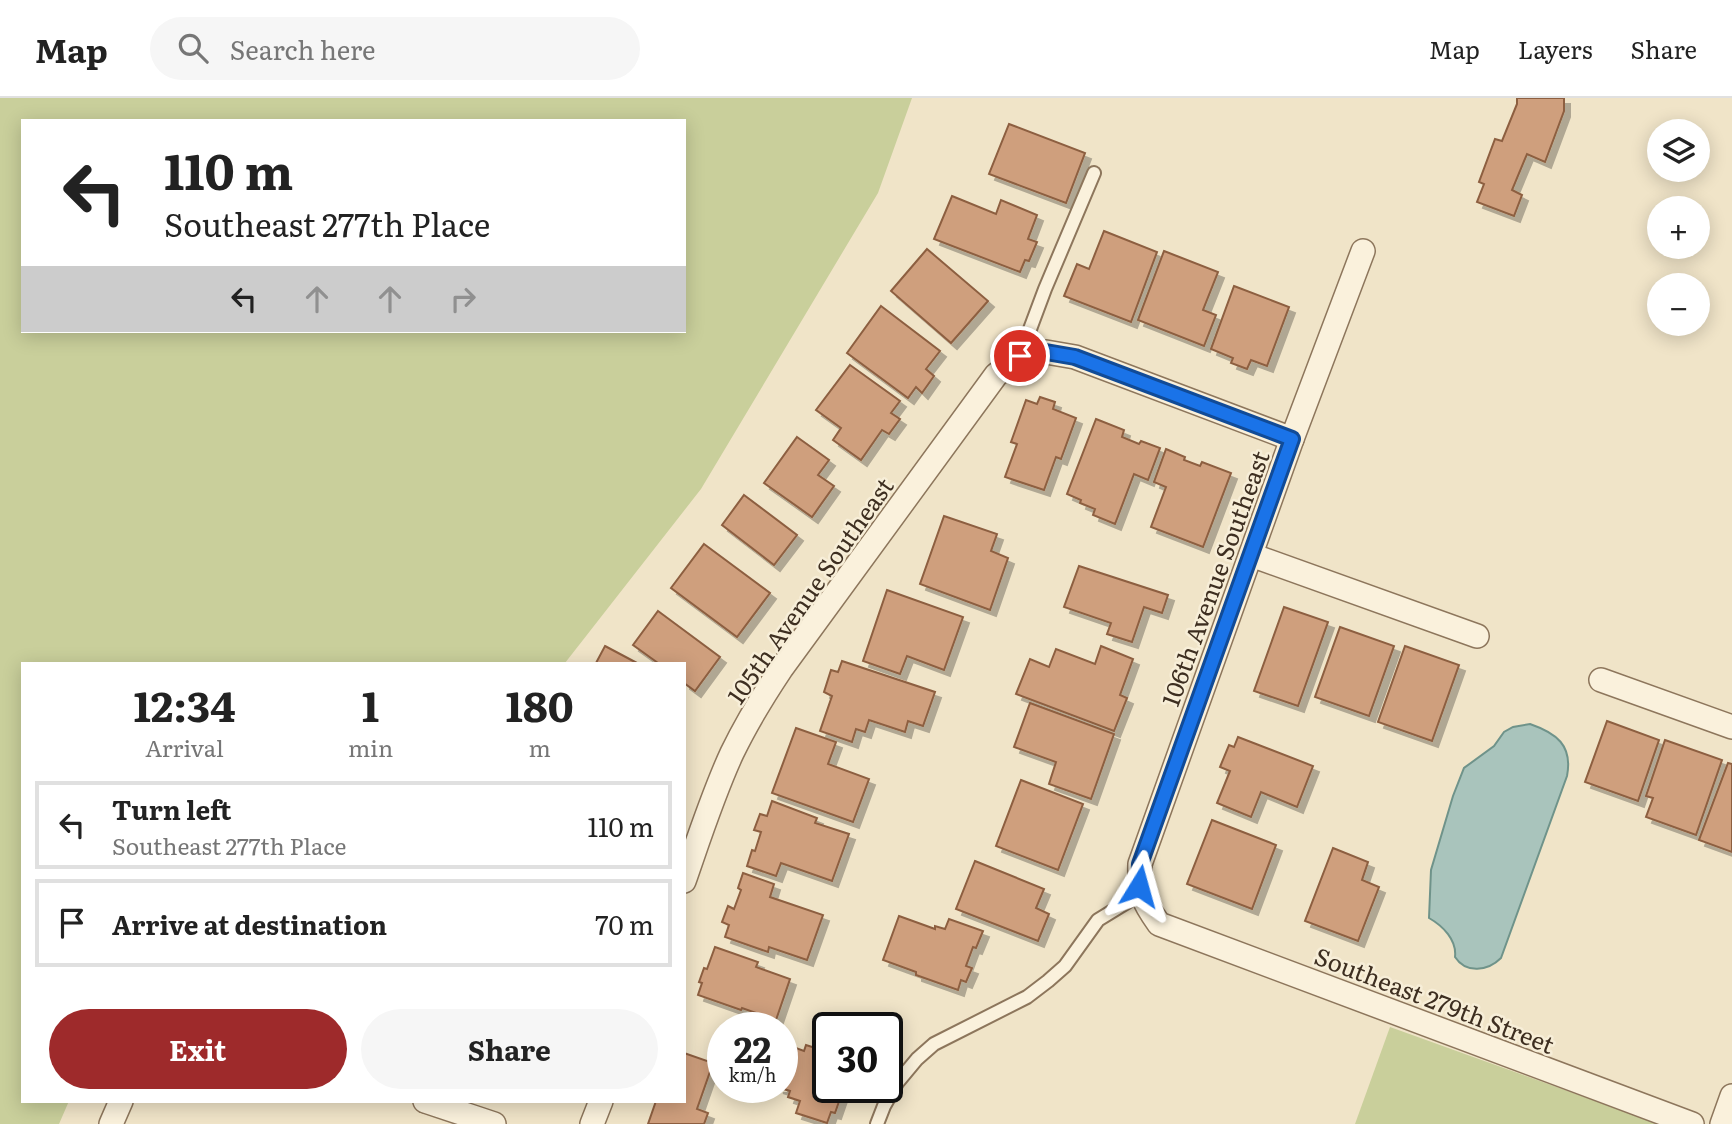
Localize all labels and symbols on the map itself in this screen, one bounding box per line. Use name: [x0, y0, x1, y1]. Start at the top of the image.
pin: [990, 326, 1050, 386]
street label: 106th Avenue Southeast: [1151, 445, 1277, 711]
street label: 105th Avenue Southeast: [718, 470, 901, 710]
position arrow: [1102, 849, 1176, 923]
street label: Southeast 279th Street: [1310, 937, 1560, 1061]
speed limit sign: 30: [812, 1012, 903, 1103]

